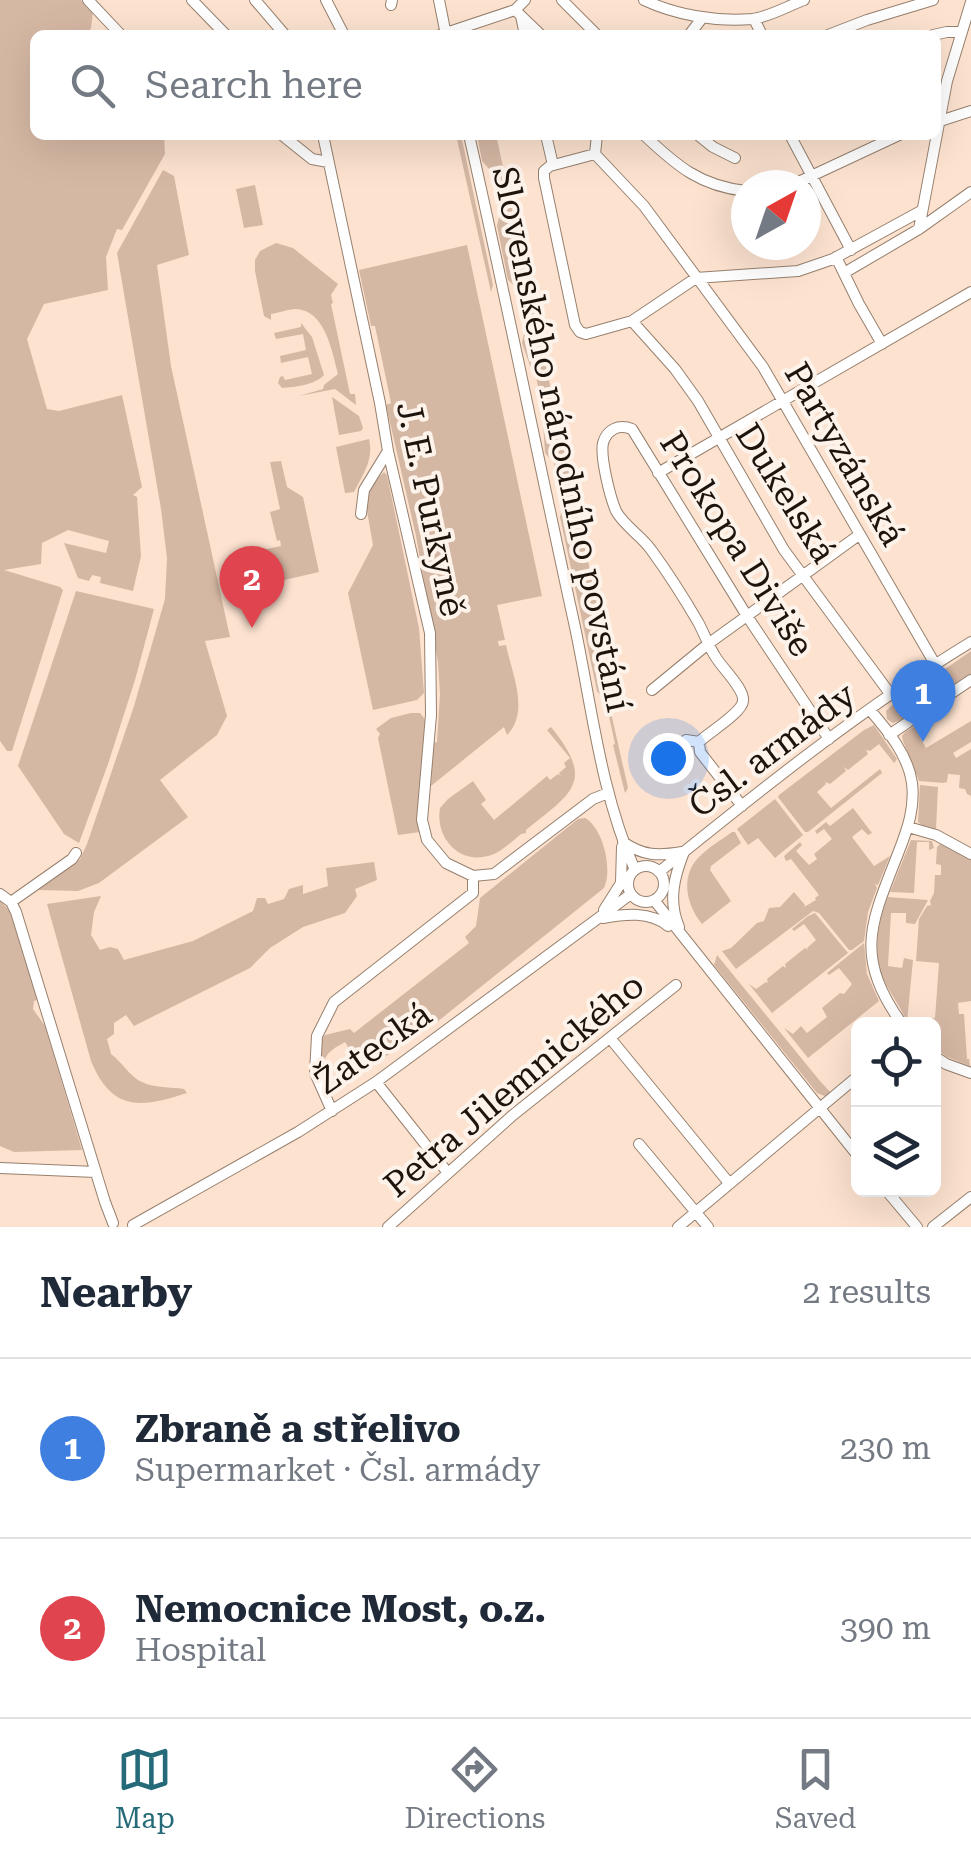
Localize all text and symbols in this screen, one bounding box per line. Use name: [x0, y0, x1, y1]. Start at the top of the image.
search box: [30, 30, 941, 140]
icon: search: [65, 58, 120, 113]
text: Search here: [145, 63, 363, 107]
street label: Slovenského národního povstání: [484, 163, 639, 715]
north arrow: [731, 170, 821, 260]
street label: Partyzánská: [776, 356, 913, 553]
street label: J. E. Purkyně: [388, 398, 473, 620]
street label: Dukelská: [727, 416, 844, 570]
street label: Prokopa Diviše: [651, 425, 822, 664]
pin: 2: [220, 546, 284, 628]
pin: 1: [890, 660, 956, 742]
street label: Čsl. armády: [681, 674, 864, 826]
your location: [643, 733, 694, 784]
street label: Petra Jilemnického: [376, 965, 652, 1206]
street label: Žatecká: [307, 994, 439, 1103]
map controls: [851, 1017, 941, 1197]
button: locate: [851, 1017, 941, 1107]
button: layers: [851, 1107, 941, 1197]
text: Nearby: [40, 1268, 192, 1317]
text: 2 results: [803, 1273, 931, 1311]
text: Zbraně a střelivo: [135, 1407, 461, 1451]
text: 1: [64, 1429, 81, 1467]
text: 230 m: [840, 1429, 931, 1467]
text: Supermarket · Čsl. armády: [135, 1451, 540, 1489]
text: Nemocnice Most, o.z.: [135, 1587, 546, 1631]
text: 2: [64, 1609, 81, 1647]
text: 390 m: [840, 1609, 931, 1647]
text: Hospital: [135, 1631, 266, 1669]
tab: Map: [115, 1742, 175, 1835]
tab: Directions: [404, 1742, 545, 1835]
tab: Saved: [775, 1742, 856, 1835]

